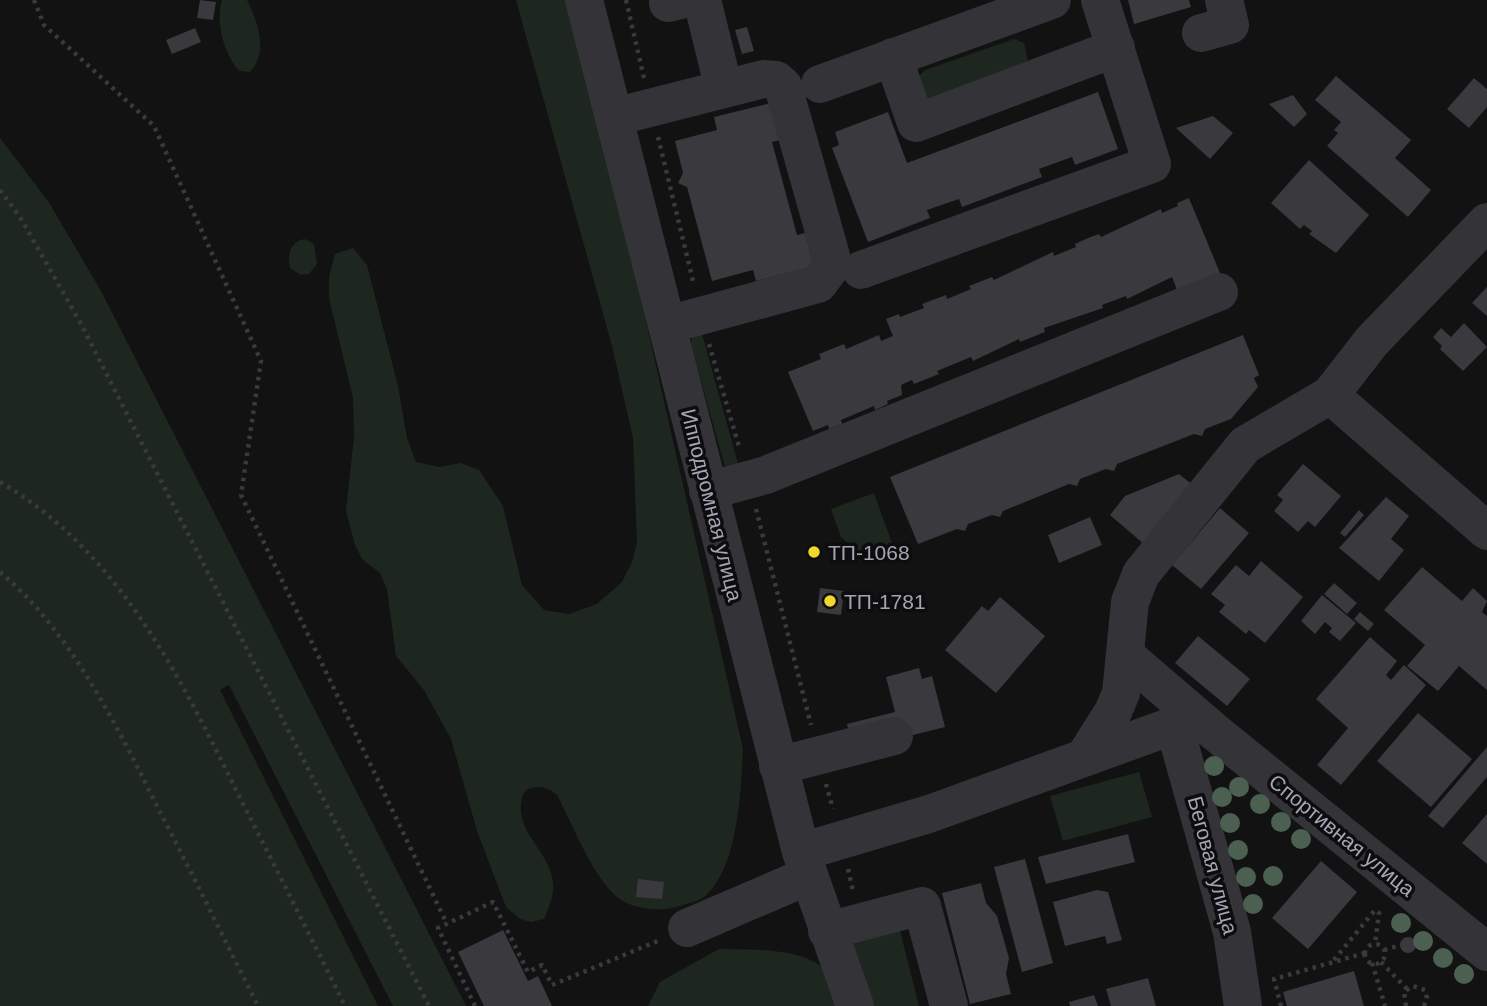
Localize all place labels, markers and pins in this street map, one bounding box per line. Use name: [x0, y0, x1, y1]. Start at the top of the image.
place label: ТП-1068: [828, 541, 910, 564]
marker: ТП-1068: [806, 544, 822, 560]
place label: ТП-1781: [844, 590, 926, 613]
marker: ТП-1781: [822, 593, 838, 609]

